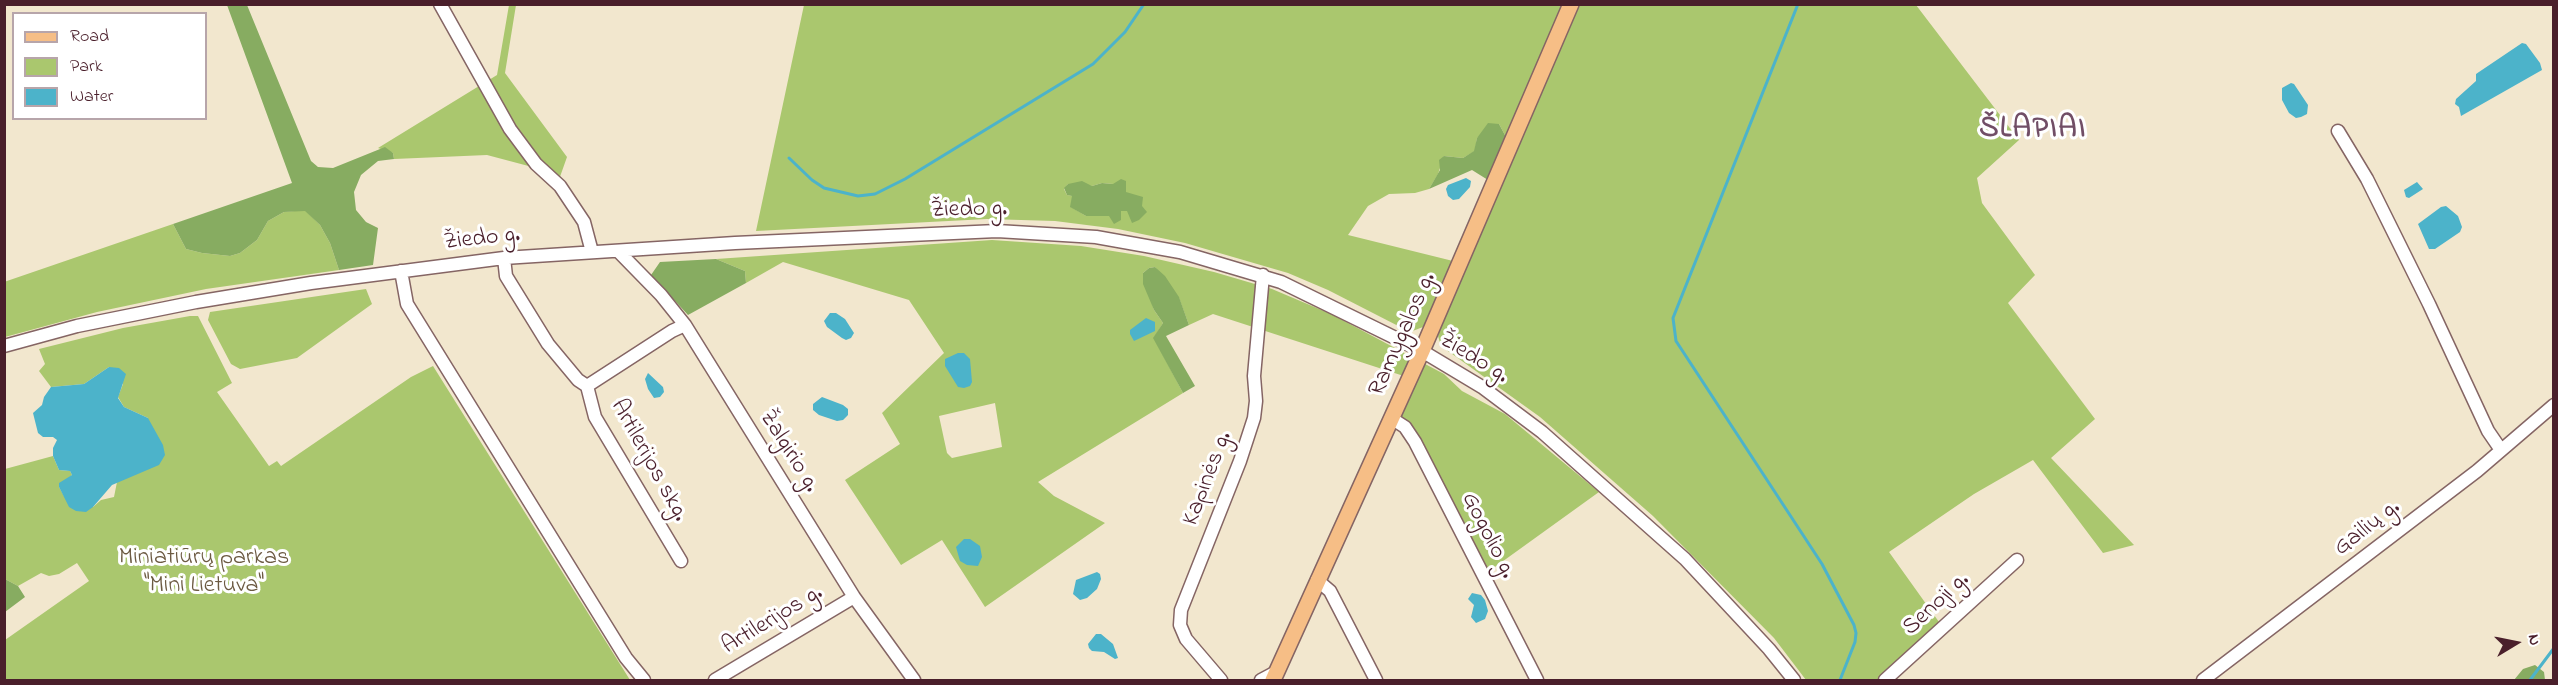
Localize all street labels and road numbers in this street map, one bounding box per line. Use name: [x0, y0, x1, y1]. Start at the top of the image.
street label: Žiedo g.: [931, 196, 1007, 226]
street label: Žiedo g.: [443, 222, 521, 258]
street label: Ramygalos g.: [1364, 269, 1444, 401]
street label: Žiedo g.: [1433, 327, 1513, 391]
street label: Artilerijos skg.: [603, 395, 693, 527]
street label: Žalgirio g.: [751, 405, 825, 499]
street label: Kapinės g.: [1178, 428, 1240, 530]
street label: Gogolio g.: [1453, 488, 1521, 584]
street label: Gailių g.: [2329, 494, 2407, 564]
street label: Senoji g.: [1898, 567, 1976, 643]
street label: Artilerijos g.: [717, 580, 829, 662]

